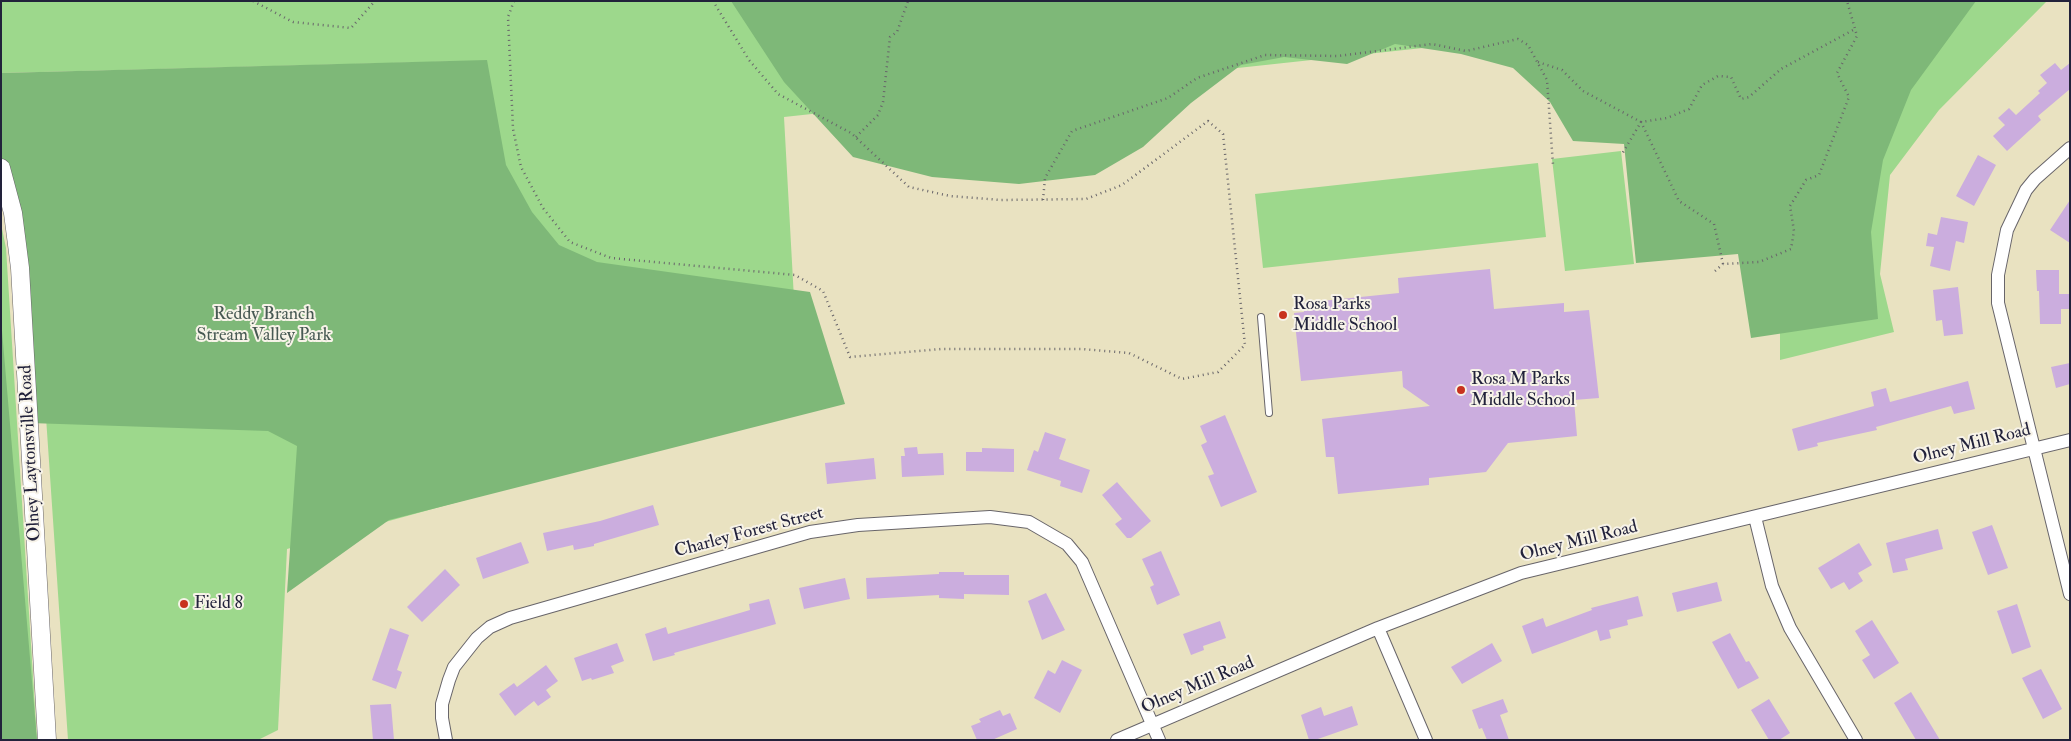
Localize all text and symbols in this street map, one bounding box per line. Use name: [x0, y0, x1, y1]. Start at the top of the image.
place label: Rosa Parks Middle School: [1293, 294, 1397, 336]
park label: Reddy Branch Stream Valley Park: [197, 304, 331, 346]
marker: Rosa Parks Middle School: [1277, 309, 1289, 321]
street label: Olney Laytonsville Road: [16, 364, 46, 542]
place label: Rosa M Parks Middle School: [1471, 369, 1575, 412]
marker: Rosa M Parks Middle School: [1455, 384, 1467, 396]
street label: Olney Mill Road: [1911, 420, 2033, 470]
street label: Charley Forest Street: [672, 503, 826, 563]
street label: Olney Mill Road: [1518, 517, 1640, 567]
place label: Field 8: [194, 593, 243, 615]
marker: Field 8: [178, 598, 190, 610]
street label: Olney Mill Road: [1138, 653, 1258, 719]

